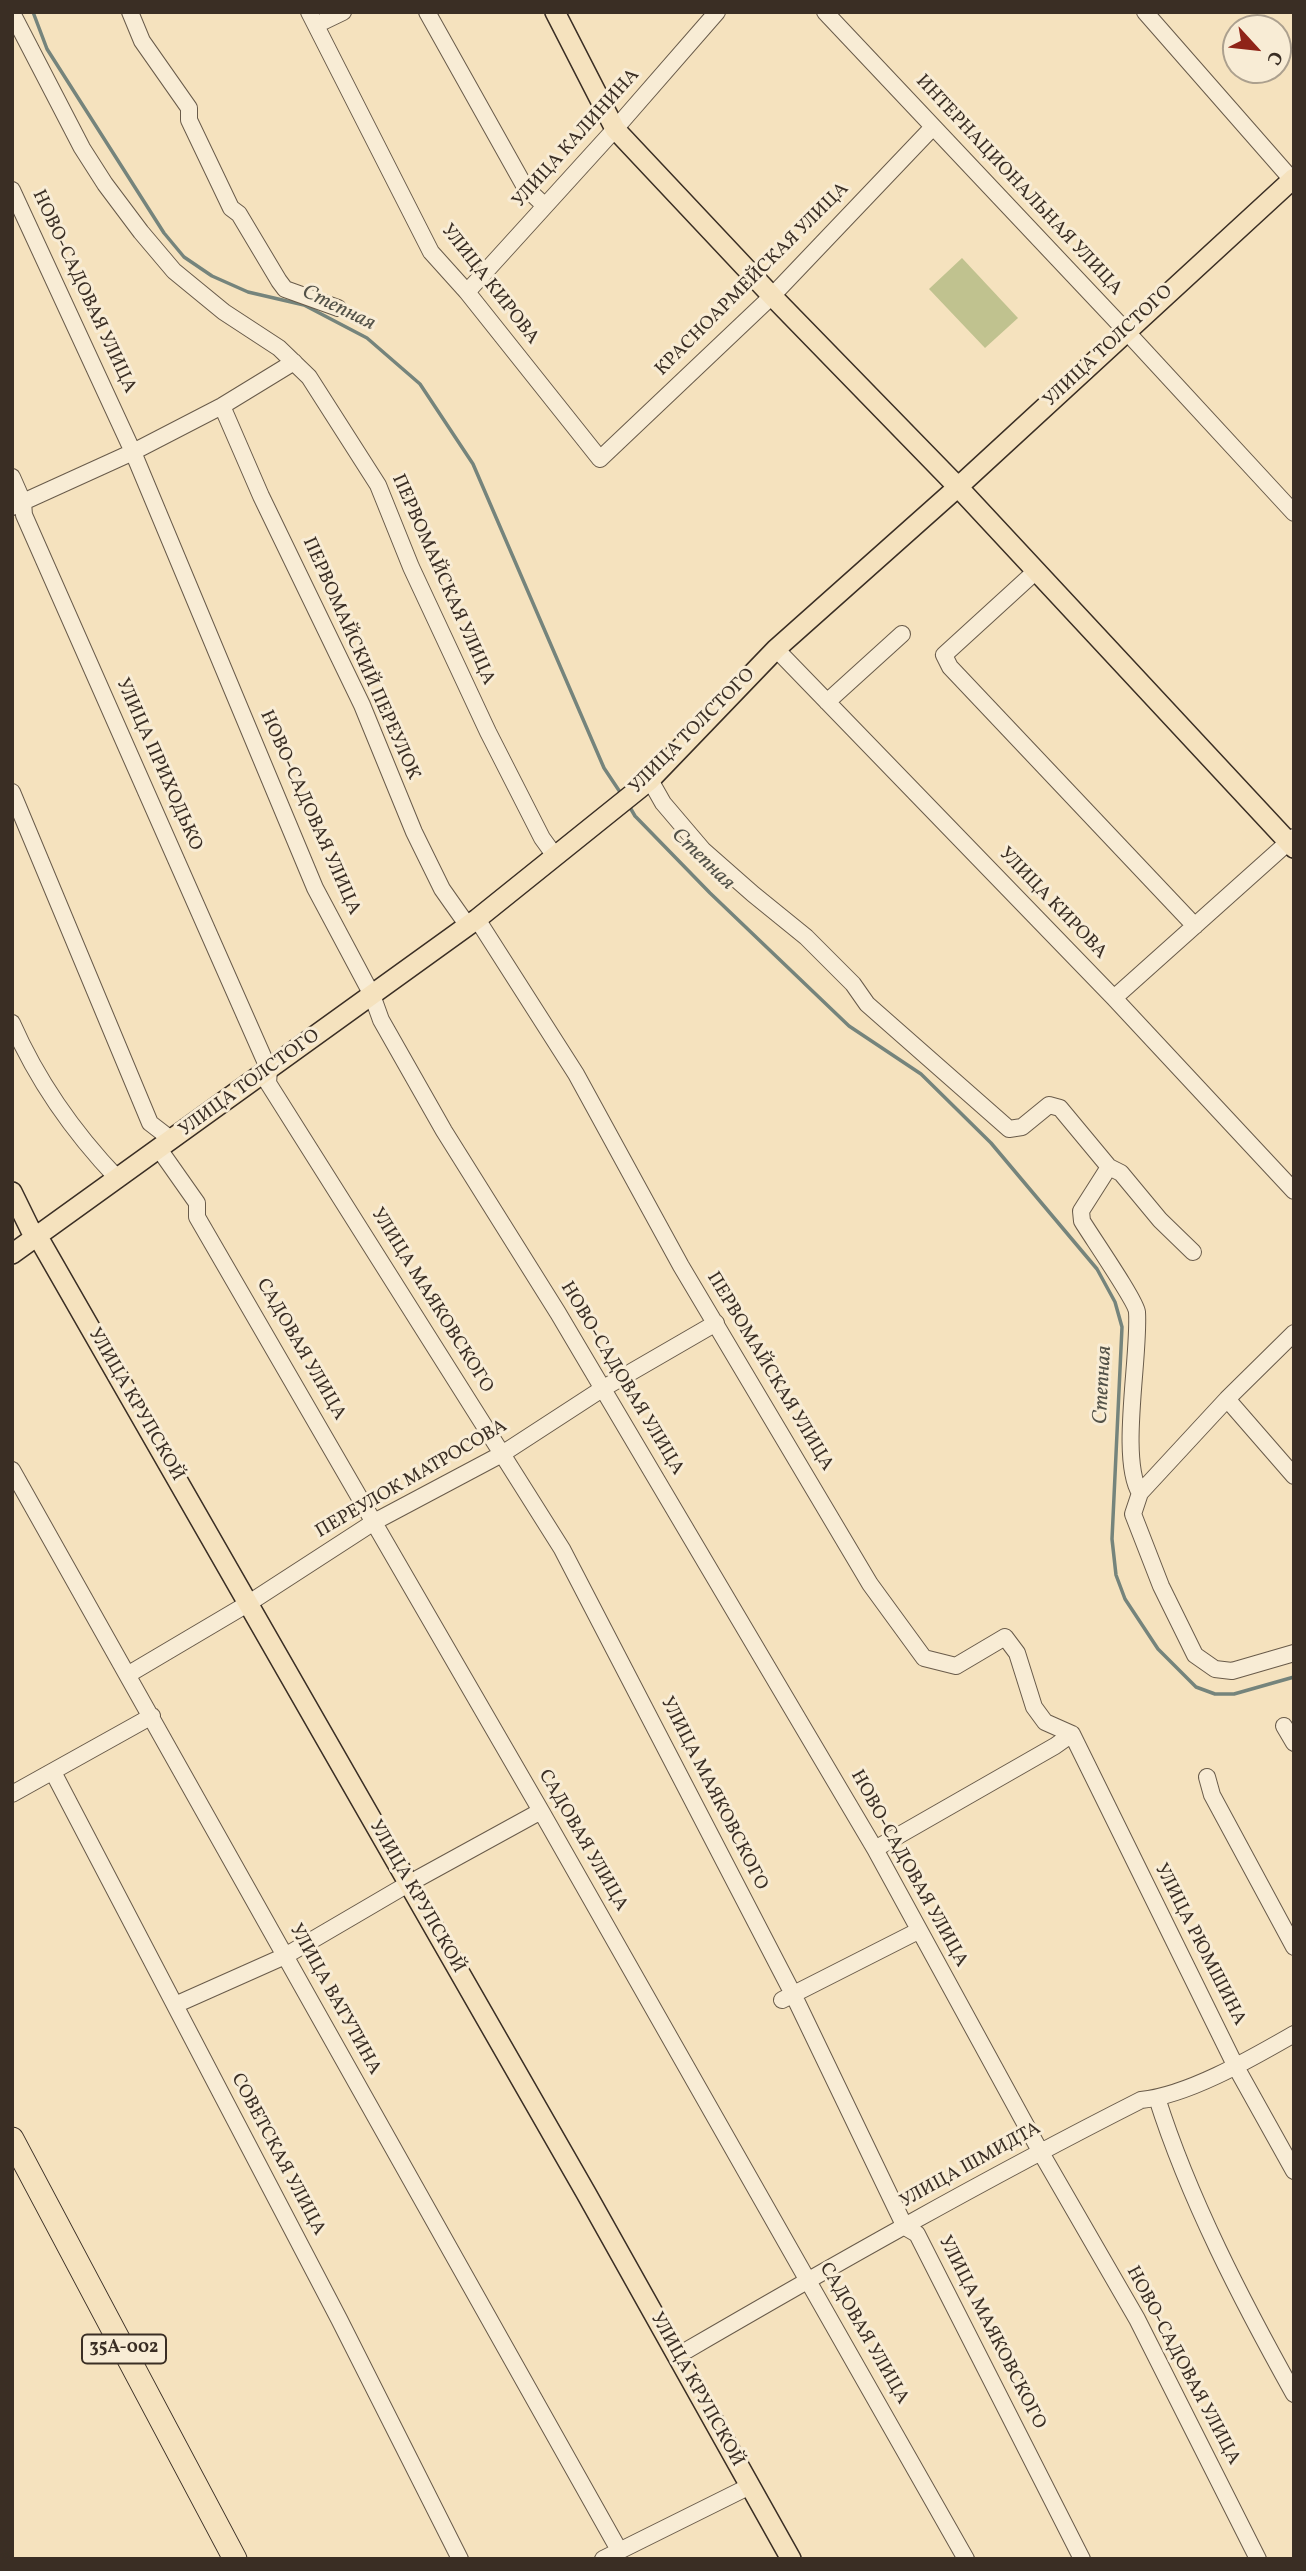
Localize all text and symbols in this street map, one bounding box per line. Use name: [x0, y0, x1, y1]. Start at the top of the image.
north arrow: [1222, 14, 1292, 84]
text: С: [1260, 46, 1288, 69]
street label: УЛИЦА КАЛИНИНА: [509, 65, 645, 213]
street label: ИНТЕРНАЦИОНАЛЬНАЯ УЛИЦА: [910, 71, 1126, 301]
street label: КРАСНОАРМЕЙСКАЯ УЛИЦА: [651, 178, 855, 382]
street label: НОВО-САДОВАЯ УЛИЦА: [26, 187, 140, 397]
street label: УЛИЦА КИРОВА: [435, 220, 543, 350]
water label: Степная: [297, 280, 379, 338]
street label: УЛИЦА ТОЛСТОГО: [1040, 281, 1178, 413]
street label: ПЕРВОМАЙСКАЯ УЛИЦА: [385, 471, 499, 689]
street label: ПЕРВОМАЙСКИЙ ПЕРЕУЛОК: [296, 534, 424, 784]
street label: УЛИЦА ТОЛСТОГО: [625, 664, 761, 800]
street label: УЛИЦА ПРИХОДЬКО: [110, 675, 206, 855]
street label: НОВО-САДОВАЯ УЛИЦА: [253, 707, 365, 919]
water label: Степная: [665, 824, 739, 896]
street label: УЛИЦА КИРОВА: [993, 843, 1111, 965]
street label: УЛИЦА ТОЛСТОГО: [175, 1025, 325, 1143]
street label: УЛИЦА МАЯКОВСКОГО: [365, 1204, 497, 1398]
street label: ПЕРВОМАЙСКАЯ УЛИЦА: [700, 1268, 838, 1476]
street label: САДОВАЯ УЛИЦА: [250, 1275, 350, 1425]
street label: НОВО-САДОВАЯ УЛИЦА: [554, 1278, 688, 1480]
street label: УЛИЦА КРУПСКОЙ: [82, 1324, 188, 1486]
water label: Степная: [1089, 1345, 1119, 1425]
street label: ПЕРЕУЛОК МАТРОСОВА: [312, 1416, 512, 1544]
street label: УЛИЦА МАЯКОВСКОГО: [654, 1694, 772, 1894]
street label: САДОВАЯ УЛИЦА: [532, 1766, 632, 1916]
street label: НОВО-САДОВАЯ УЛИЦА: [844, 1767, 972, 1971]
street label: УЛИЦА КРУПСКОЙ: [363, 1816, 469, 1978]
street label: УЛИЦА РЮМШИНА: [1148, 1860, 1250, 2030]
street label: УЛИЦА ВАТУТИНА: [283, 1921, 385, 2079]
street label: СОВЕТСКАЯ УЛИЦА: [225, 2070, 329, 2240]
street label: УЛИЦА ШМИДТА: [897, 2118, 1045, 2214]
street label: УЛИЦА МАЯКОВСКОГО: [932, 2233, 1050, 2433]
street label: САДОВАЯ УЛИЦА: [813, 2259, 913, 2409]
street label: НОВО-САДОВАЯ УЛИЦА: [1120, 2263, 1244, 2469]
street label: УЛИЦА КРУПСКОЙ: [644, 2309, 748, 2471]
road number: 35А-002: [82, 2334, 166, 2364]

